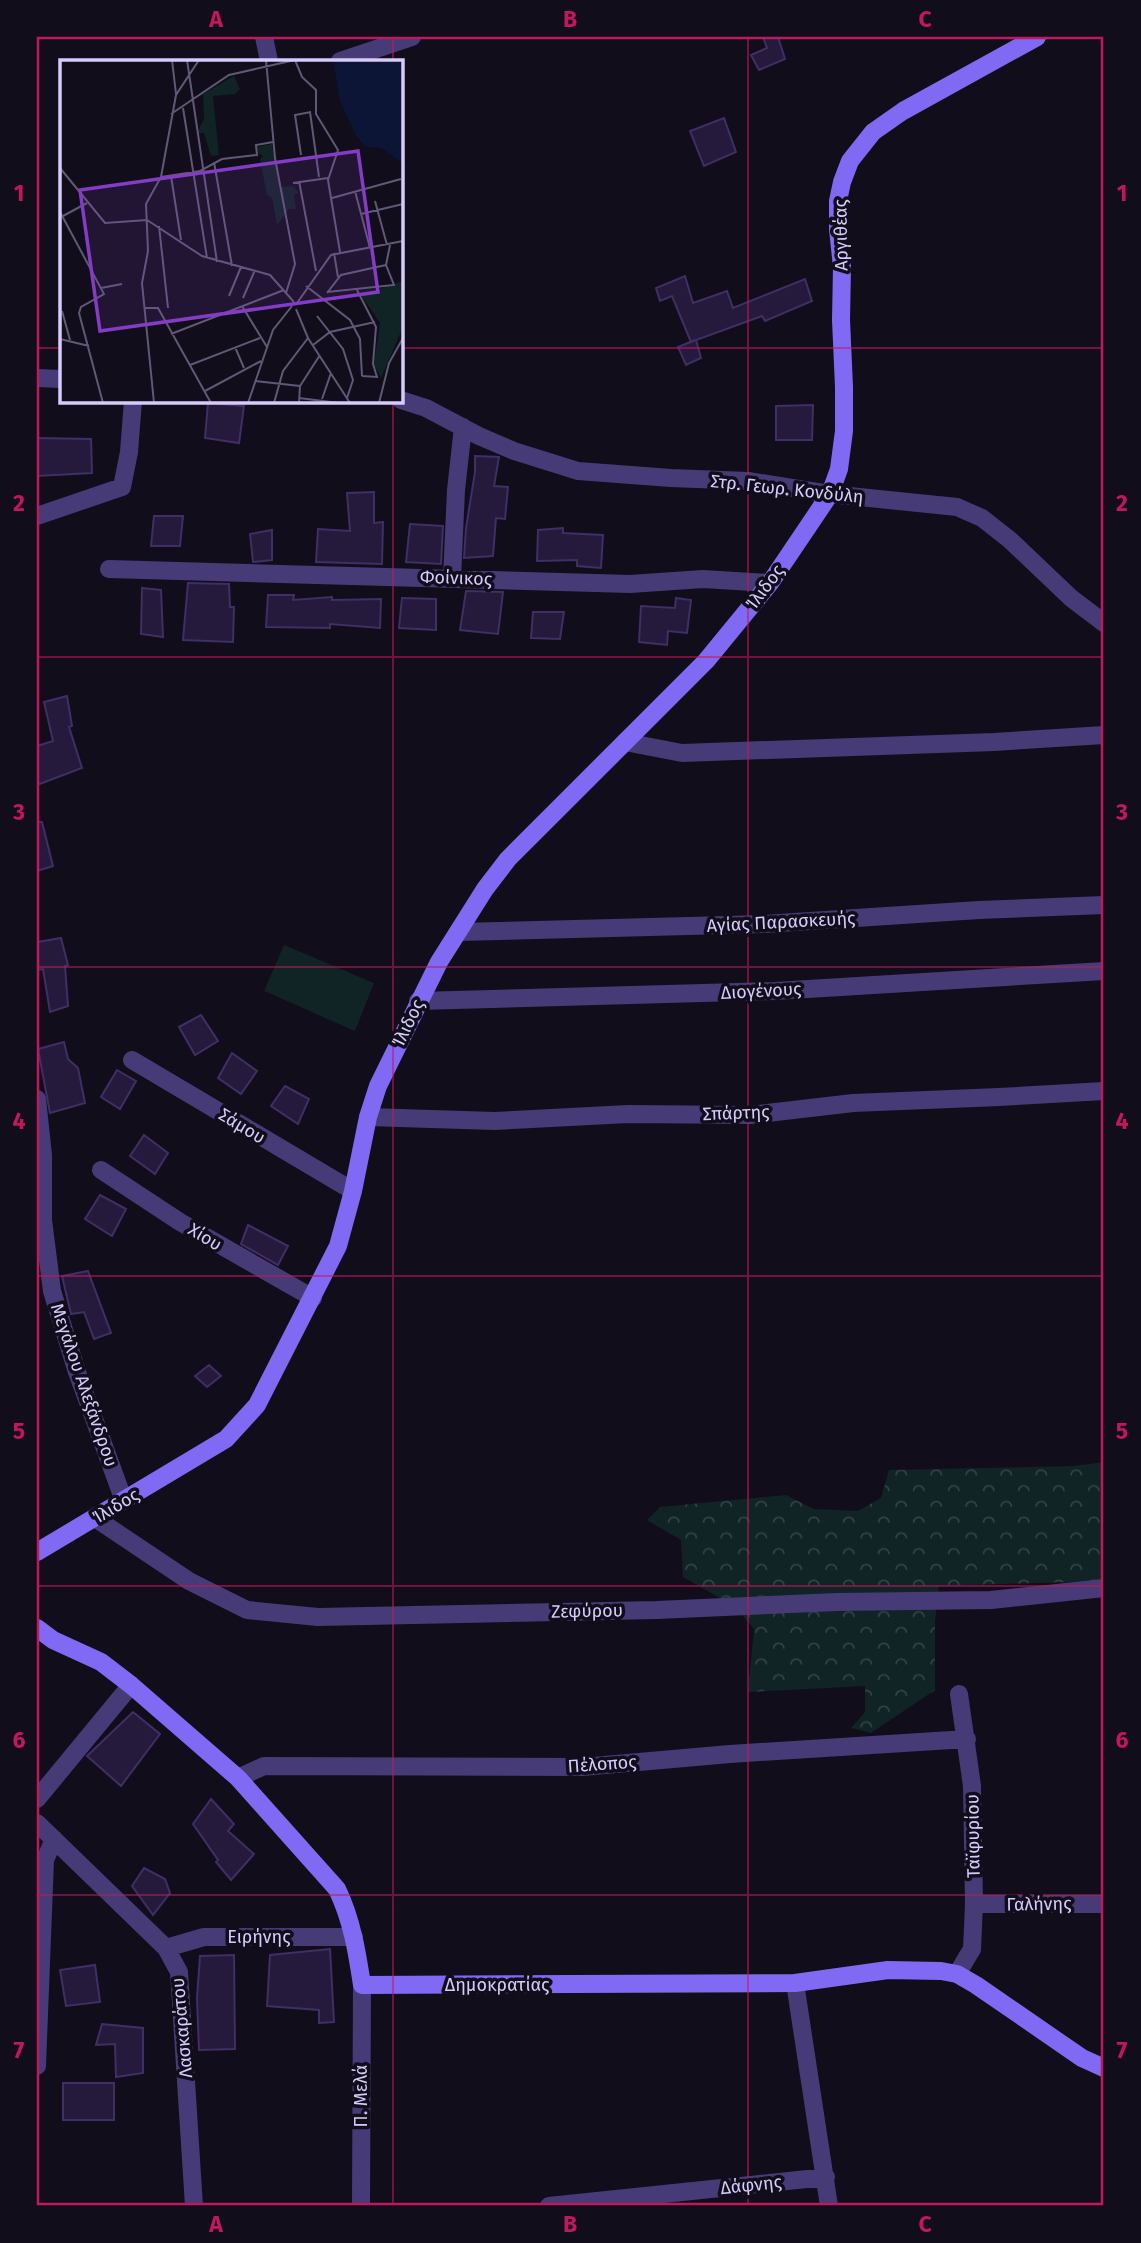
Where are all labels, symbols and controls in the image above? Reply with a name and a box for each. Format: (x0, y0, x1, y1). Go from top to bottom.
text: A (208, 5, 223, 33)
text: B (563, 5, 577, 33)
text: C (918, 5, 932, 33)
inset map (60, 60, 402, 402)
text: 1 (14, 179, 24, 207)
text: 1 (1117, 179, 1127, 207)
street label: Αργιθέας (829, 198, 853, 271)
street label: Στρ. Γεωρ. Κονδύλη (709, 470, 865, 508)
text: 2 (13, 489, 25, 517)
text: 2 (1116, 489, 1128, 517)
street label: Ίλιδος (741, 560, 789, 614)
street label: Φοίνικος (420, 566, 493, 590)
text: 3 (12, 798, 25, 826)
text: 3 (1115, 798, 1128, 826)
street label: Αγίας Παρασκευής (706, 907, 857, 937)
street label: Διογένους (720, 978, 802, 1004)
street label: Ίλιδος (387, 995, 429, 1050)
street label: Σπάρτης (702, 1101, 771, 1125)
street label: Σάμου (215, 1104, 269, 1148)
text: 4 (13, 1107, 26, 1135)
text: 4 (1116, 1107, 1129, 1135)
street label: Χίου (184, 1218, 226, 1256)
street label: Μεγάλου Αλεξάνδρου (46, 1300, 122, 1470)
text: 5 (13, 1417, 25, 1445)
text: 5 (1116, 1417, 1128, 1445)
street label: Ίλιδος (89, 1483, 144, 1528)
street label: Ζεφύρου (551, 1599, 623, 1623)
text: 6 (13, 1726, 26, 1754)
text: 6 (1116, 1726, 1129, 1754)
street label: Πέλοπος (567, 1751, 638, 1777)
street label: Ταϊφυρίου (961, 1794, 985, 1878)
street label: Γαλήνης (1006, 1892, 1072, 1916)
street label: Ειρήνης (227, 1926, 291, 1948)
street label: Δημοκρατίας (445, 1974, 550, 1996)
street label: Λασκαράτου (167, 1977, 197, 2079)
text: 7 (14, 2036, 25, 2064)
text: 7 (1117, 2036, 1128, 2064)
street label: Π. Μελά (350, 2065, 372, 2128)
street label: Δάφνης (719, 2171, 783, 2199)
text: A (208, 2210, 223, 2238)
text: B (563, 2210, 577, 2238)
text: C (918, 2210, 932, 2238)

